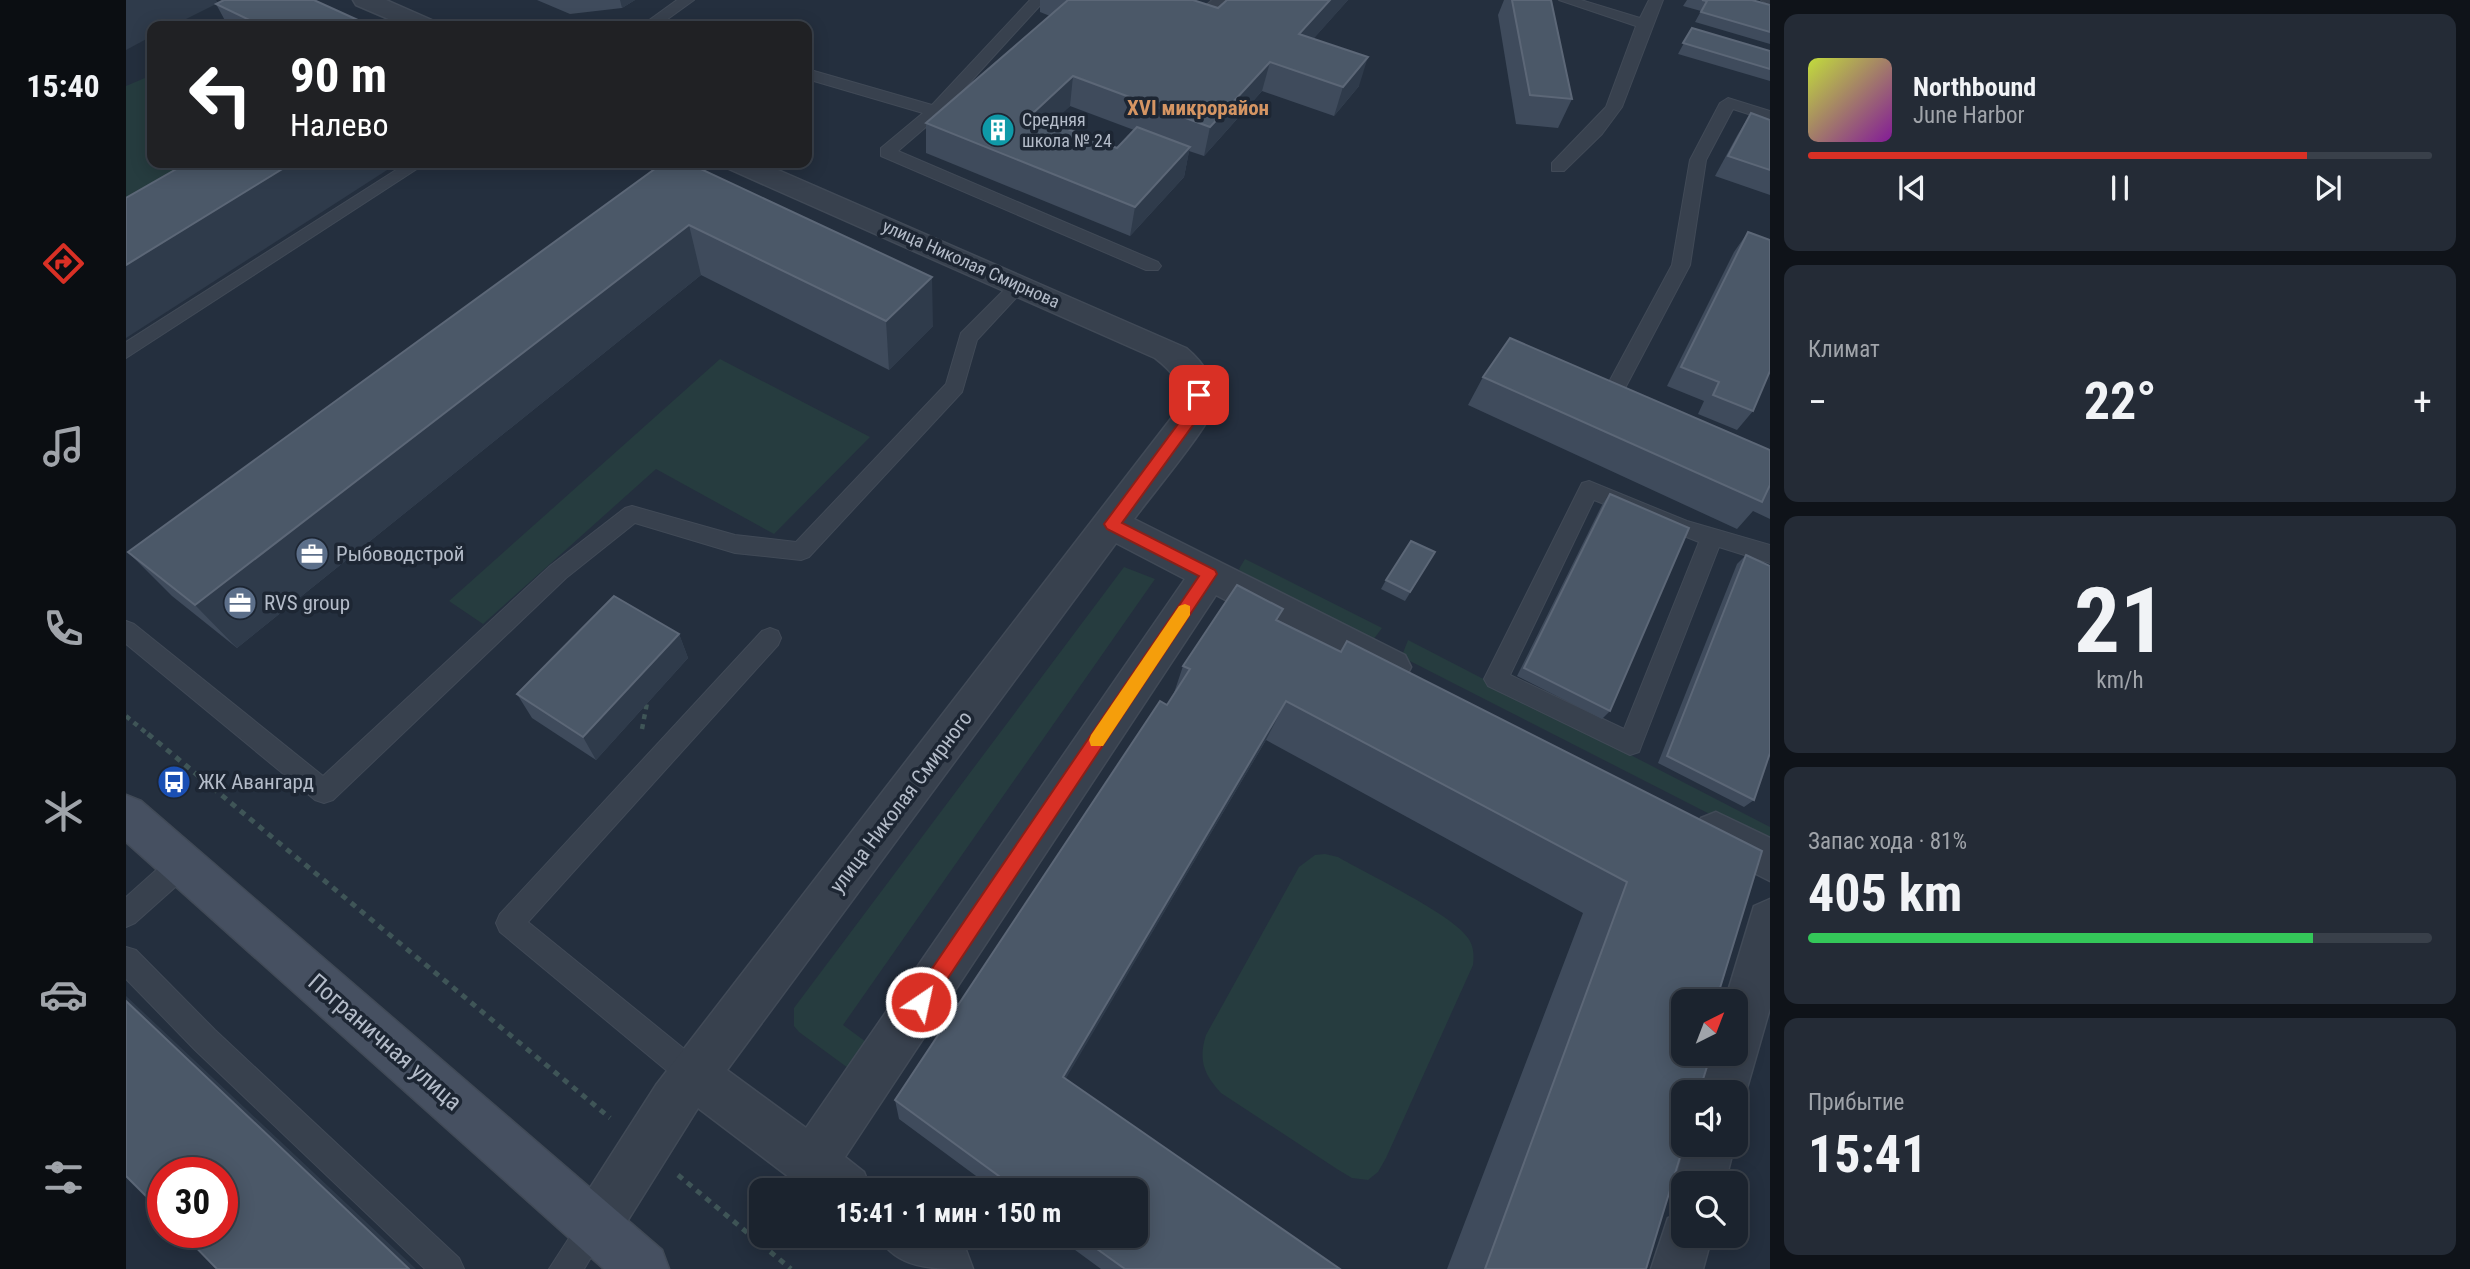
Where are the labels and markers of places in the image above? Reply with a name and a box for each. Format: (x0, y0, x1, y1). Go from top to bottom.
place label: Средняя школа № 24 (1022, 109, 1112, 151)
building icon: Средняя школа № 24 (979, 111, 1017, 149)
pin (1169, 365, 1229, 425)
office icon: Рыбоводстрой (293, 535, 331, 573)
place label: Рыбоводстрой (336, 542, 465, 566)
office icon: RVS group (221, 584, 259, 622)
place label: RVS group (264, 591, 350, 615)
bus stop icon: ЖК Авангард (155, 763, 193, 801)
place label: ЖК Авангард (198, 770, 314, 794)

